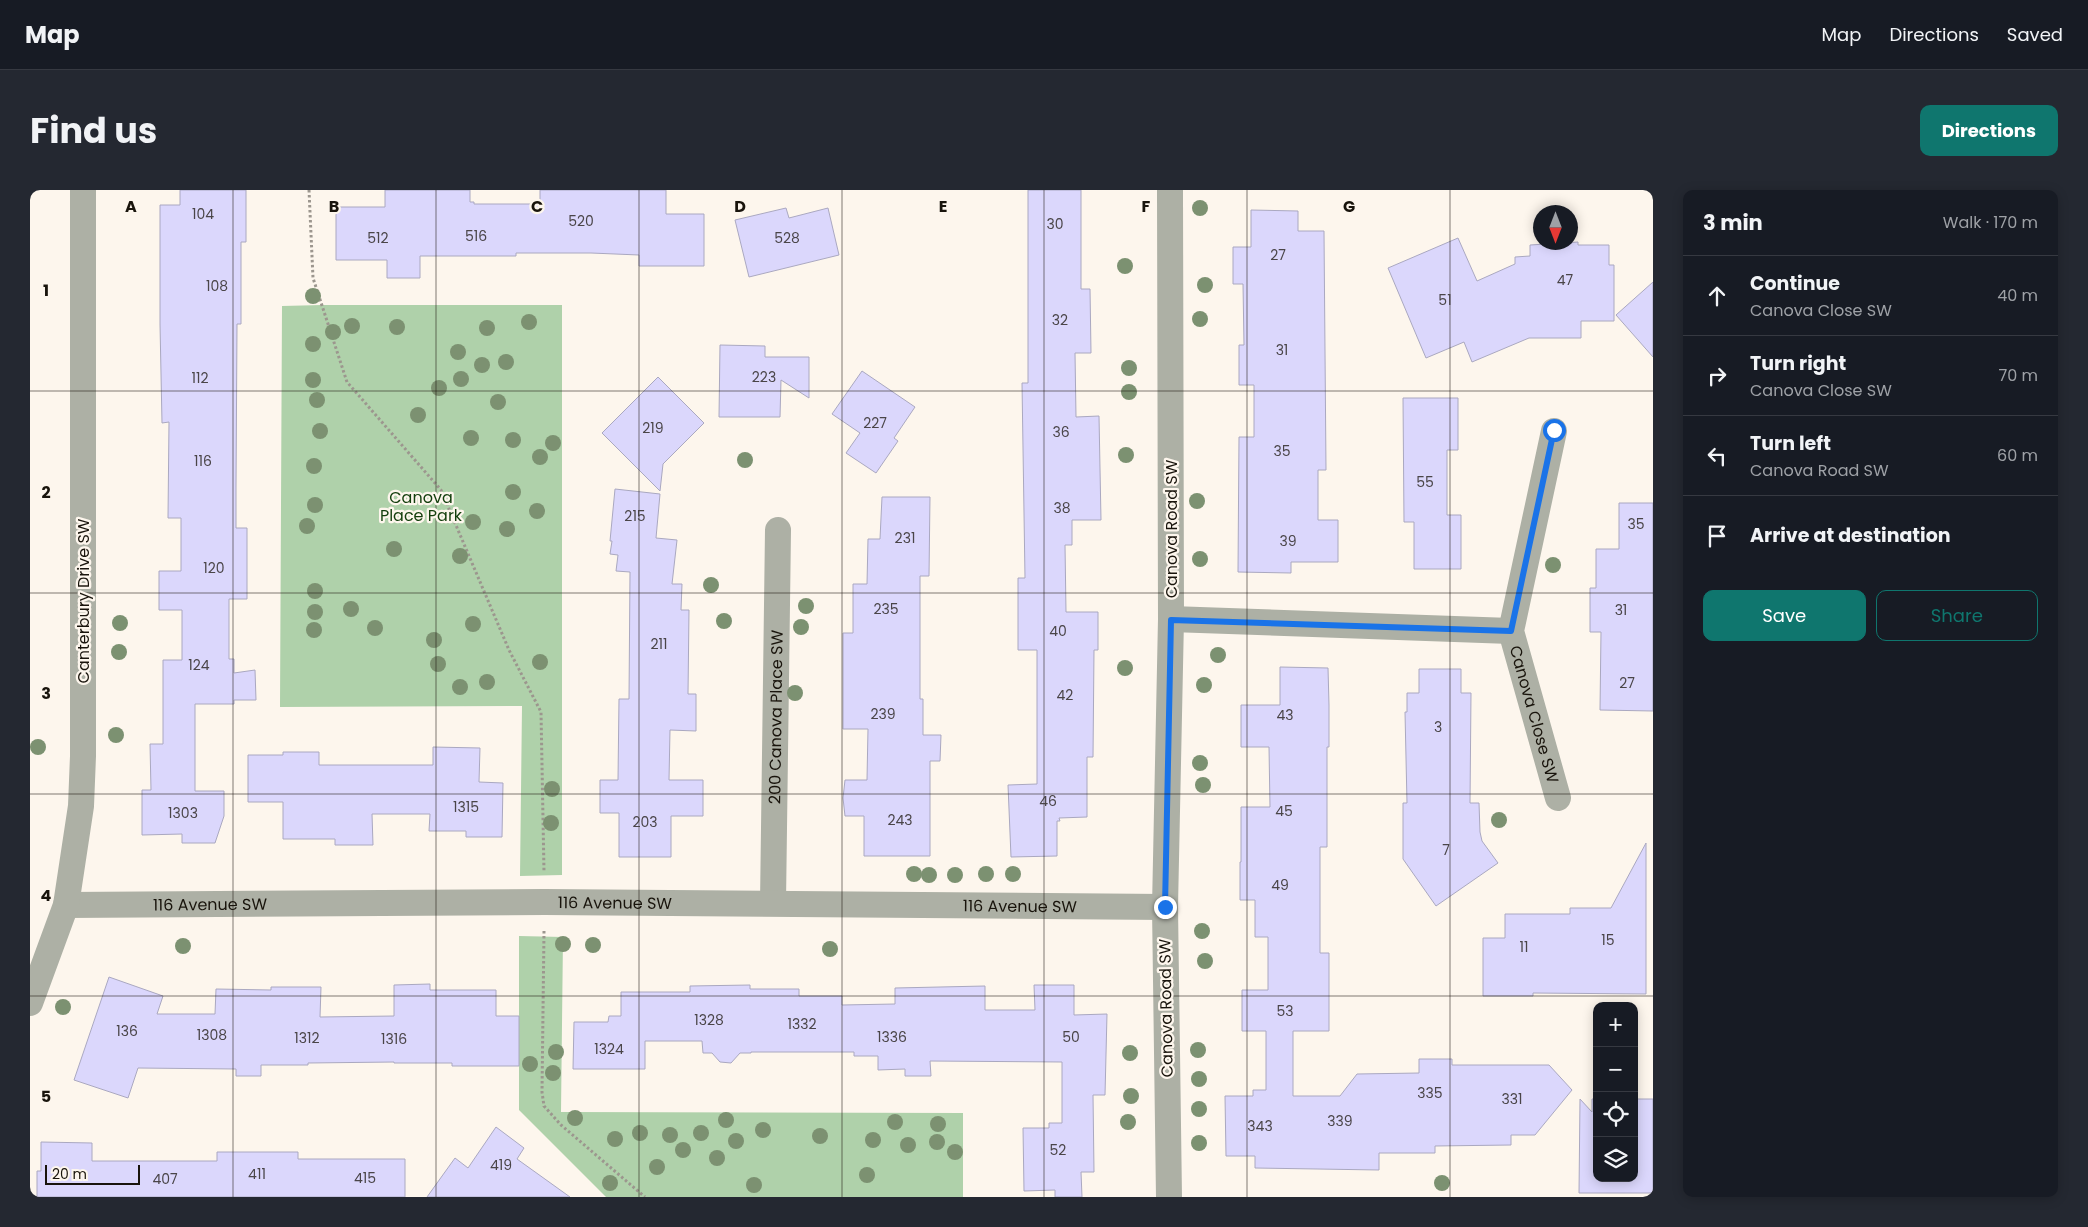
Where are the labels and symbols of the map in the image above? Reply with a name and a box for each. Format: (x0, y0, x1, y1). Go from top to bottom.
text: A (125, 195, 137, 218)
text: B (329, 195, 339, 218)
text: C (531, 195, 543, 218)
text: D (734, 195, 746, 218)
text: E (939, 195, 947, 218)
text: F (1142, 195, 1151, 218)
text: G (1343, 195, 1355, 218)
house number: 104 (192, 204, 214, 224)
north arrow (1533, 205, 1578, 250)
house number: 520 (568, 211, 594, 231)
house number: 30 (1046, 214, 1064, 234)
house number: 516 (465, 226, 487, 246)
house number: 512 (367, 228, 389, 248)
house number: 528 (774, 228, 800, 248)
house number: 27 (1270, 245, 1286, 265)
house number: 47 (1557, 270, 1574, 290)
house number: 108 (206, 276, 228, 296)
text: 1 (43, 279, 49, 302)
house number: 51 (1438, 290, 1452, 310)
house number: 32 (1052, 310, 1068, 330)
house number: 31 (1276, 340, 1288, 360)
house number: 223 (752, 367, 776, 387)
house number: 112 (191, 368, 209, 388)
house number: 227 (863, 413, 887, 433)
house number: 219 (642, 418, 664, 438)
route start (1543, 419, 1566, 442)
house number: 36 (1052, 422, 1070, 442)
house number: 35 (1273, 441, 1291, 461)
house number: 116 (194, 451, 212, 471)
street label: Canova Road SW (1160, 459, 1183, 598)
house number: 55 (1416, 472, 1434, 492)
text: 2 (41, 481, 51, 504)
park label: Canova Place Park (380, 486, 463, 527)
house number: 38 (1053, 498, 1071, 518)
house number: 215 (624, 506, 646, 526)
house number: 35 (1627, 514, 1645, 534)
street label: Canterbury Drive SW (72, 518, 95, 683)
house number: 231 (895, 528, 915, 548)
house number: 39 (1279, 531, 1297, 551)
house number: 120 (203, 558, 225, 578)
house number: 235 (873, 599, 899, 619)
house number: 31 (1615, 600, 1627, 620)
house number: 40 (1049, 621, 1067, 641)
street label: 200 Canova Place SW (763, 629, 788, 804)
house number: 211 (650, 634, 668, 654)
street label: Canova Close SW (1504, 643, 1565, 786)
house number: 124 (188, 655, 210, 675)
house number: 27 (1619, 673, 1635, 693)
text: 3 (41, 682, 51, 705)
house number: 42 (1057, 685, 1073, 705)
house number: 239 (870, 704, 896, 724)
house number: 43 (1276, 705, 1294, 725)
house number: 3 (1434, 717, 1442, 737)
house number: 46 (1039, 791, 1057, 811)
house number: 1315 (453, 797, 479, 817)
house number: 45 (1275, 801, 1293, 821)
house number: 1303 (168, 803, 198, 823)
house number: 243 (887, 810, 913, 830)
house number: 203 (632, 812, 658, 832)
house number: 7 (1442, 840, 1450, 860)
house number: 49 (1271, 875, 1289, 895)
text: 4 (41, 884, 52, 907)
street label: 116 Avenue SW (558, 891, 673, 915)
street label: 116 Avenue SW (153, 892, 268, 916)
street label: 116 Avenue SW (963, 894, 1078, 918)
route end (1154, 896, 1177, 919)
house number: 15 (1601, 930, 1615, 950)
house number: 11 (1520, 937, 1528, 957)
street label: Canova Road SW (1153, 938, 1179, 1077)
house number: 53 (1276, 1001, 1294, 1021)
house number: 1328 (694, 1010, 724, 1030)
house number: 1332 (787, 1014, 817, 1034)
house number: 136 (116, 1021, 138, 1041)
house number: 1308 (197, 1025, 227, 1045)
house number: 1336 (877, 1027, 907, 1047)
house number: 50 (1062, 1027, 1080, 1047)
house number: 1312 (294, 1028, 320, 1048)
house number: 1316 (381, 1029, 407, 1049)
house number: 1324 (594, 1039, 624, 1059)
house number: 335 (1417, 1083, 1443, 1103)
text: 5 (41, 1085, 51, 1108)
house number: 331 (1502, 1089, 1522, 1109)
house number: 339 (1327, 1111, 1353, 1131)
house number: 343 (1247, 1116, 1273, 1136)
house number: 52 (1050, 1140, 1066, 1160)
house number: 419 (490, 1155, 512, 1175)
scale bar (45, 1162, 140, 1185)
house number: 411 (248, 1164, 266, 1184)
house number: 415 (354, 1168, 376, 1188)
house number: 407 (152, 1169, 178, 1189)

